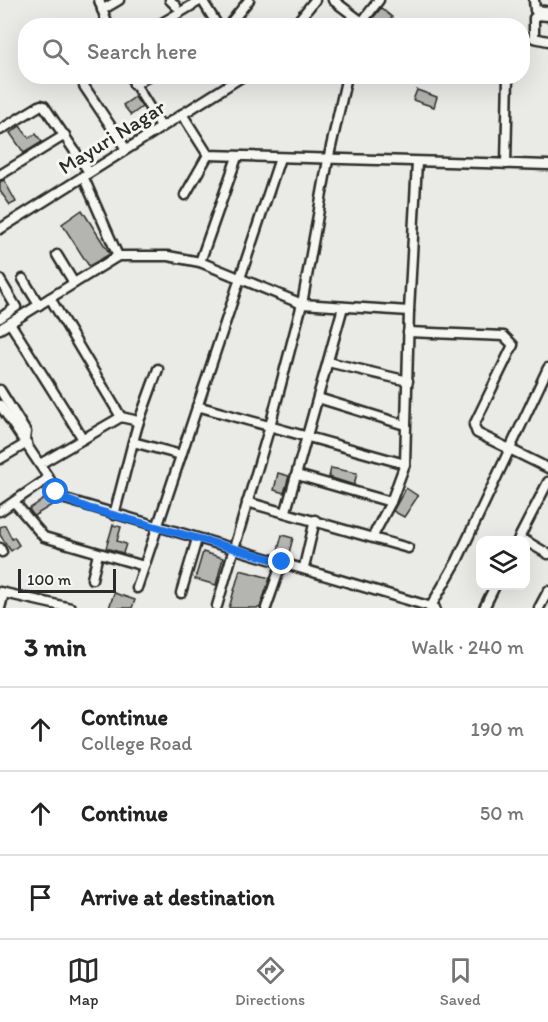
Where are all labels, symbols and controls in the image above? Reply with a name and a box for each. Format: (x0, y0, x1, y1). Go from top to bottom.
search box (18, 18, 530, 84)
icon: search (39, 35, 72, 68)
text: Search here (87, 38, 197, 65)
street label: Mayuri Nagar (54, 94, 170, 179)
route start (42, 478, 68, 504)
map controls (476, 536, 530, 590)
button: layers (476, 536, 530, 590)
route end (268, 548, 294, 574)
scale bar (18, 566, 116, 594)
text: 100 m (27, 570, 71, 589)
text: 3 min (24, 631, 86, 663)
text: Walk · 240 m (411, 635, 524, 659)
text: Continue (81, 704, 168, 731)
icon: ahead (24, 713, 57, 746)
text: 190 m (471, 717, 524, 741)
text: College Road (81, 731, 192, 755)
icon: ahead (24, 797, 57, 830)
text: Continue (81, 800, 168, 827)
text: 50 m (480, 801, 524, 825)
icon: arrive (24, 881, 57, 914)
text: Arrive at destination (81, 884, 275, 911)
tab: Map (67, 954, 100, 1009)
tab: Directions (235, 954, 305, 1009)
tab: Saved (440, 954, 481, 1009)

